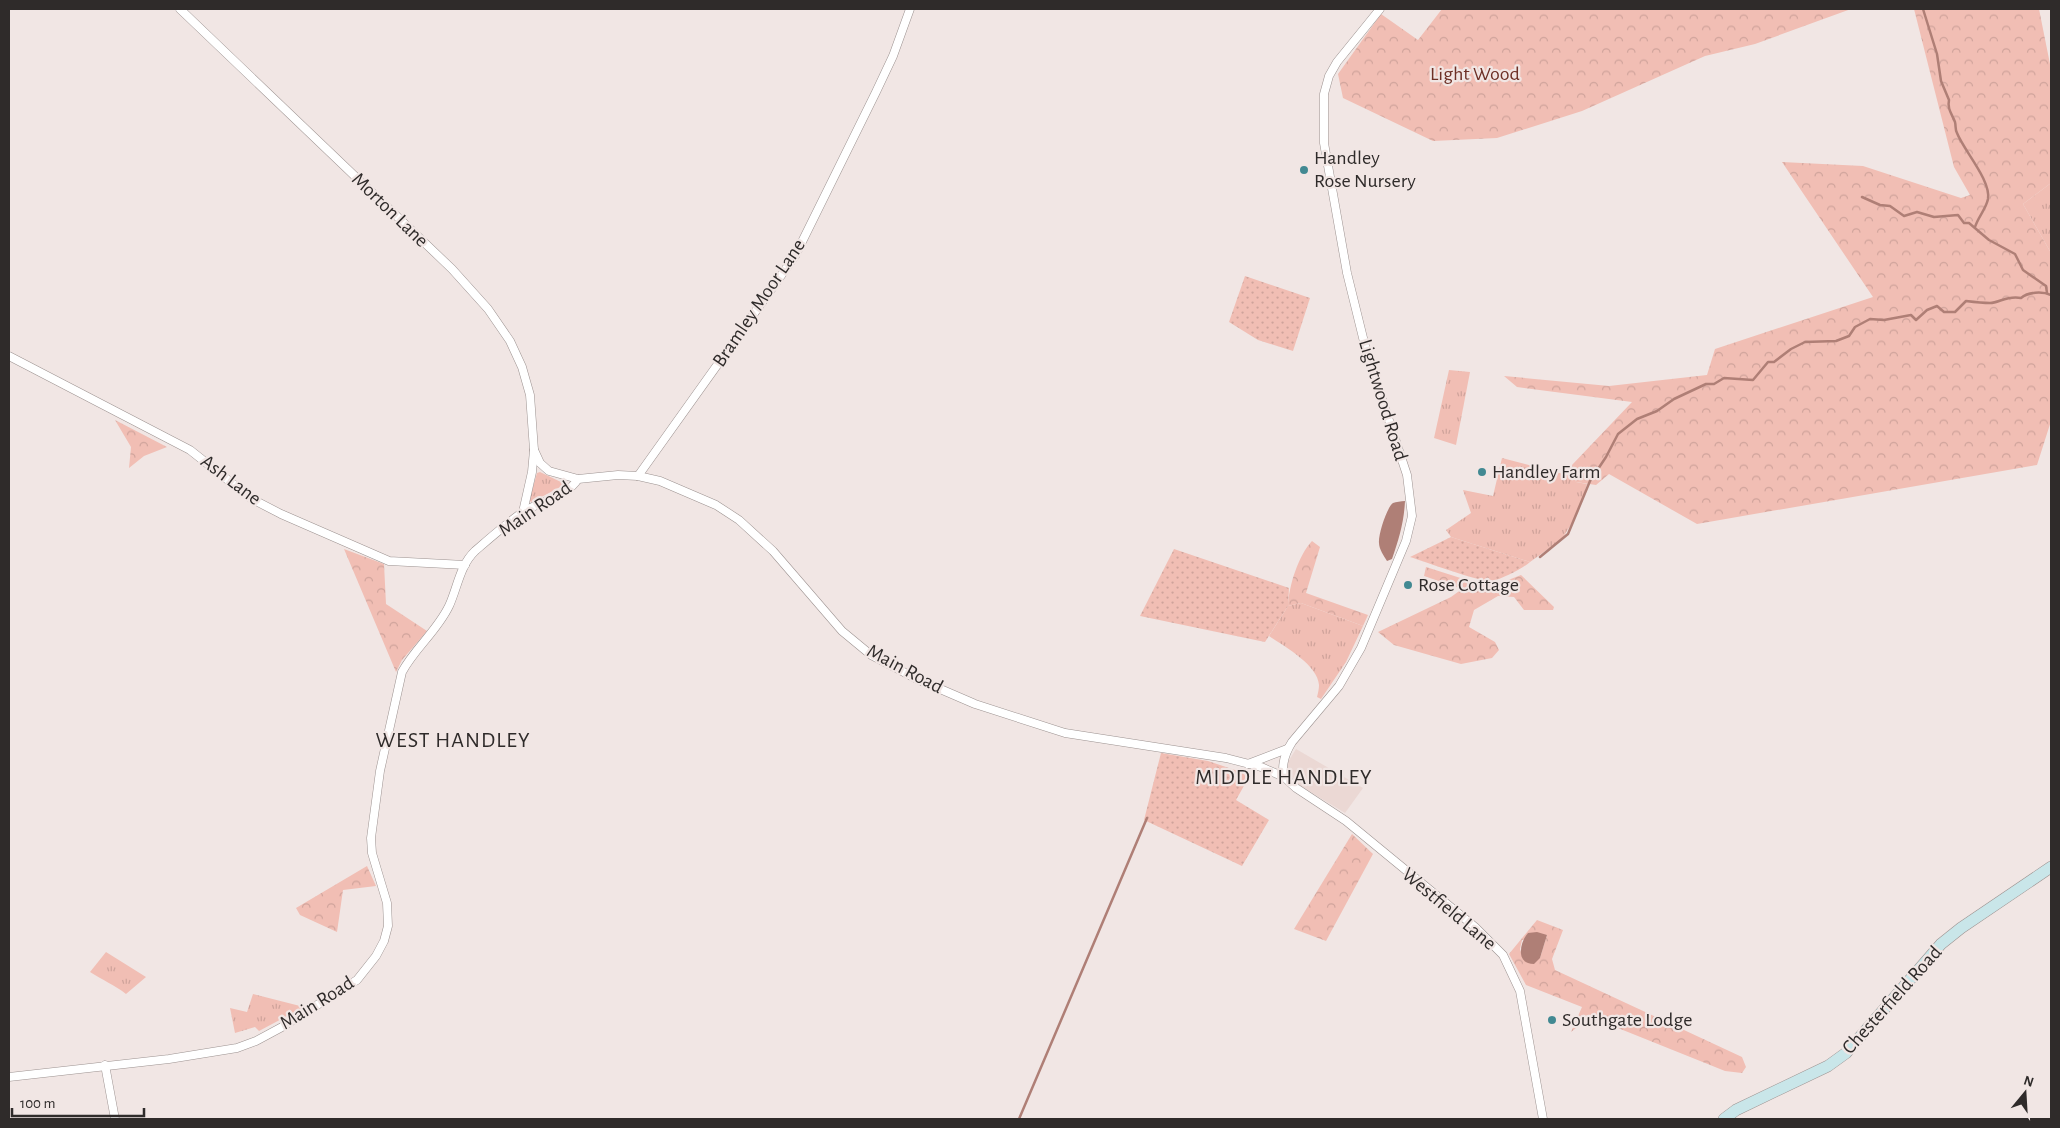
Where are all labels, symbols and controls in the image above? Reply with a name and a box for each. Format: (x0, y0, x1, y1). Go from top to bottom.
park label: Light Wood (1430, 64, 1520, 84)
place label: Handley Rose Nursery (1314, 148, 1416, 191)
marker: Handley Rose Nursery (1298, 164, 1310, 176)
street label: Morton Lane (348, 169, 432, 251)
street label: Bramley Moor Lane (709, 236, 809, 370)
street label: Lightwood Road (1355, 337, 1411, 463)
street label: Ash Lane (197, 451, 265, 509)
place label: Handley Farm (1492, 462, 1601, 482)
marker: Handley Farm (1476, 466, 1488, 478)
street label: Main Road (495, 477, 575, 541)
place label: Rose Cottage (1418, 575, 1519, 595)
marker: Rose Cottage (1402, 579, 1414, 591)
street label: Main Road (864, 641, 946, 697)
district label: WEST HANDLEY (375, 729, 531, 751)
district label: MIDDLE HANDLEY (1195, 766, 1373, 788)
street label: Westfield Lane (1398, 864, 1500, 954)
street label: Chesterfield Road (1838, 942, 1946, 1058)
street label: Main Road (276, 973, 358, 1033)
place label: Southgate Lodge (1562, 1010, 1692, 1030)
marker: Southgate Lodge (1546, 1014, 1558, 1026)
north arrow (2000, 1068, 2050, 1118)
text: N (2022, 1073, 2036, 1090)
scale bar (12, 1086, 145, 1118)
text: 100 m (20, 1096, 55, 1111)

